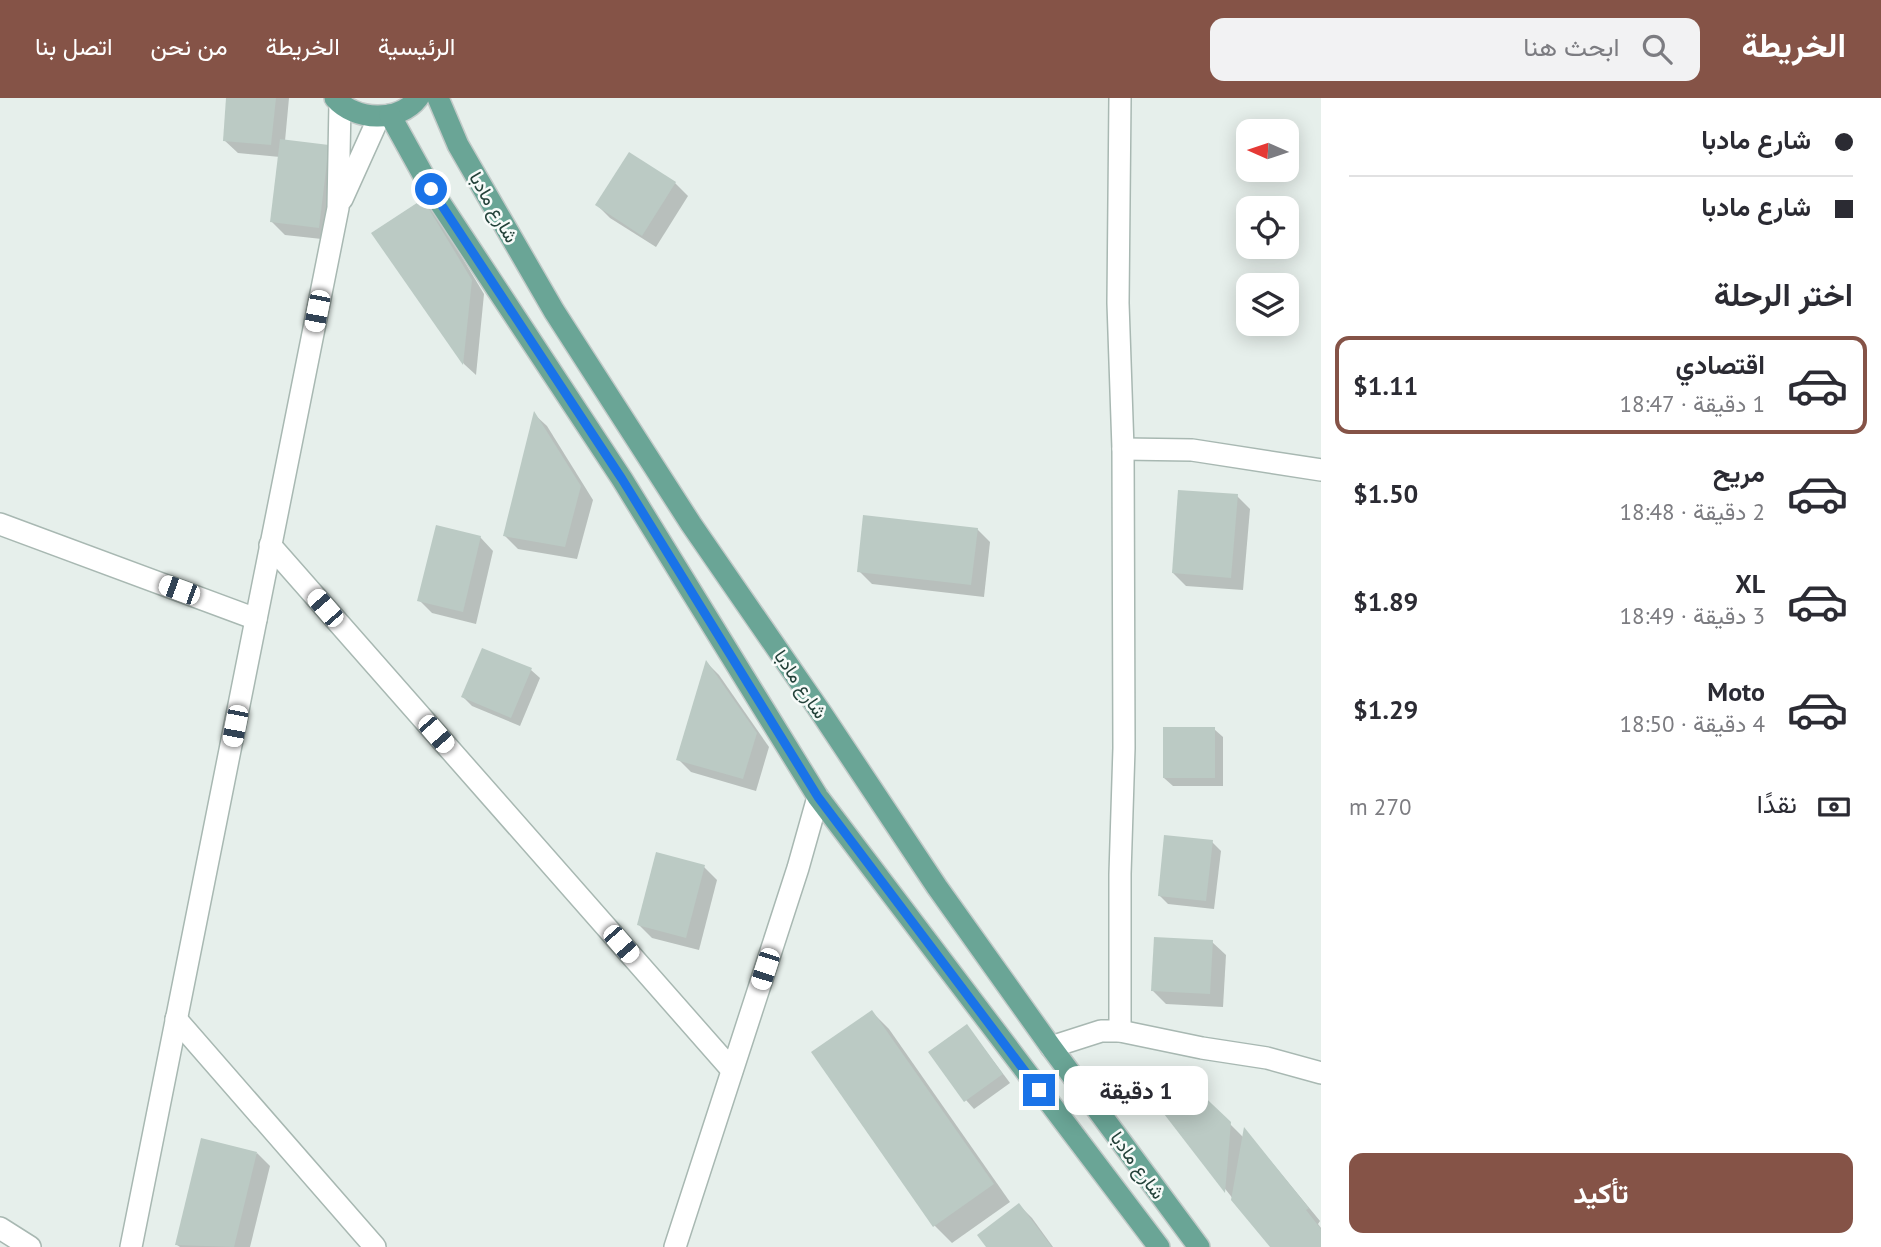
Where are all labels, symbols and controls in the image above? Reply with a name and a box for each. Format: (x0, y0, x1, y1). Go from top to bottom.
search box (1210, 18, 1700, 81)
text: الخريطة (1742, 23, 1846, 66)
text: ابحث هنا (1523, 30, 1620, 63)
icon: search (1638, 30, 1676, 68)
text: اتصل بنا (35, 31, 113, 62)
text: من نحن (151, 31, 228, 62)
text: الخريطة (266, 31, 340, 62)
text: الرئيسية (378, 31, 455, 62)
north arrow (1236, 119, 1298, 182)
map controls (1236, 119, 1299, 336)
text: شارع مادبا (1701, 123, 1811, 156)
street label: شارع مادبا (463, 167, 524, 247)
route start (415, 173, 447, 205)
text: شارع مادبا (1701, 190, 1811, 223)
button: locate (1236, 196, 1299, 259)
button: layers (1236, 273, 1299, 336)
text: اختر الرحلة (1714, 273, 1853, 315)
car (303, 288, 332, 334)
text: اقتصادي (1676, 348, 1765, 381)
icon: car (1786, 354, 1849, 417)
text: $1.11 (1353, 369, 1418, 402)
text: 1 دقيقة · 18:47 (1619, 389, 1765, 418)
text: مريح (1713, 456, 1765, 489)
icon: car (1786, 462, 1849, 525)
text: $1.50 (1353, 477, 1418, 510)
text: 2 دقيقة · 18:48 (1619, 497, 1765, 526)
text: XL (1735, 567, 1765, 600)
icon: car (1786, 570, 1849, 633)
car (156, 573, 203, 607)
car (304, 585, 347, 631)
text: $1.89 (1353, 585, 1418, 618)
text: 3 دقيقة · 18:49 (1619, 601, 1765, 630)
street label: شارع مادبا (768, 645, 833, 724)
text: Moto (1707, 675, 1765, 708)
icon: car (1786, 678, 1849, 741)
text: $1.29 (1353, 693, 1418, 726)
car (221, 703, 250, 749)
text: 4 دقيقة · 18:50 (1619, 709, 1765, 738)
car (415, 711, 458, 757)
text: نقدًا (1757, 787, 1797, 820)
icon: cash (1815, 788, 1853, 826)
text: 270 m (1349, 792, 1411, 821)
car (600, 921, 643, 967)
car (749, 946, 782, 992)
callout: 1 دقيقة (1064, 1066, 1207, 1114)
route end (1023, 1074, 1055, 1106)
text: 1 دقيقة (1099, 1076, 1173, 1105)
street label: شارع مادبا (1105, 1126, 1171, 1204)
button: تأكيد (1349, 1153, 1853, 1233)

